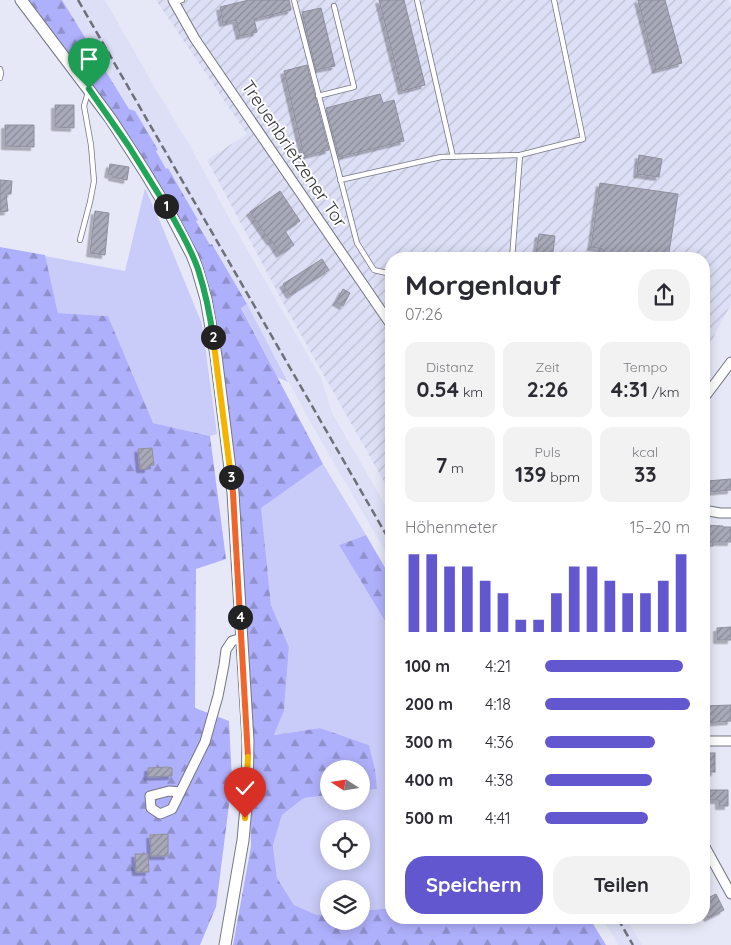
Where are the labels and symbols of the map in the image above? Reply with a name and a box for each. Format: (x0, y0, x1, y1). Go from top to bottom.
pin (68, 38, 110, 89)
street label: Treuenbrietzener Tor (237, 76, 352, 232)
pin: 1 (154, 194, 178, 218)
pin: 2 (200, 324, 226, 350)
pin: 3 (218, 464, 244, 490)
pin: 4 (228, 604, 252, 630)
north arrow (320, 760, 370, 810)
pin (224, 767, 266, 818)

